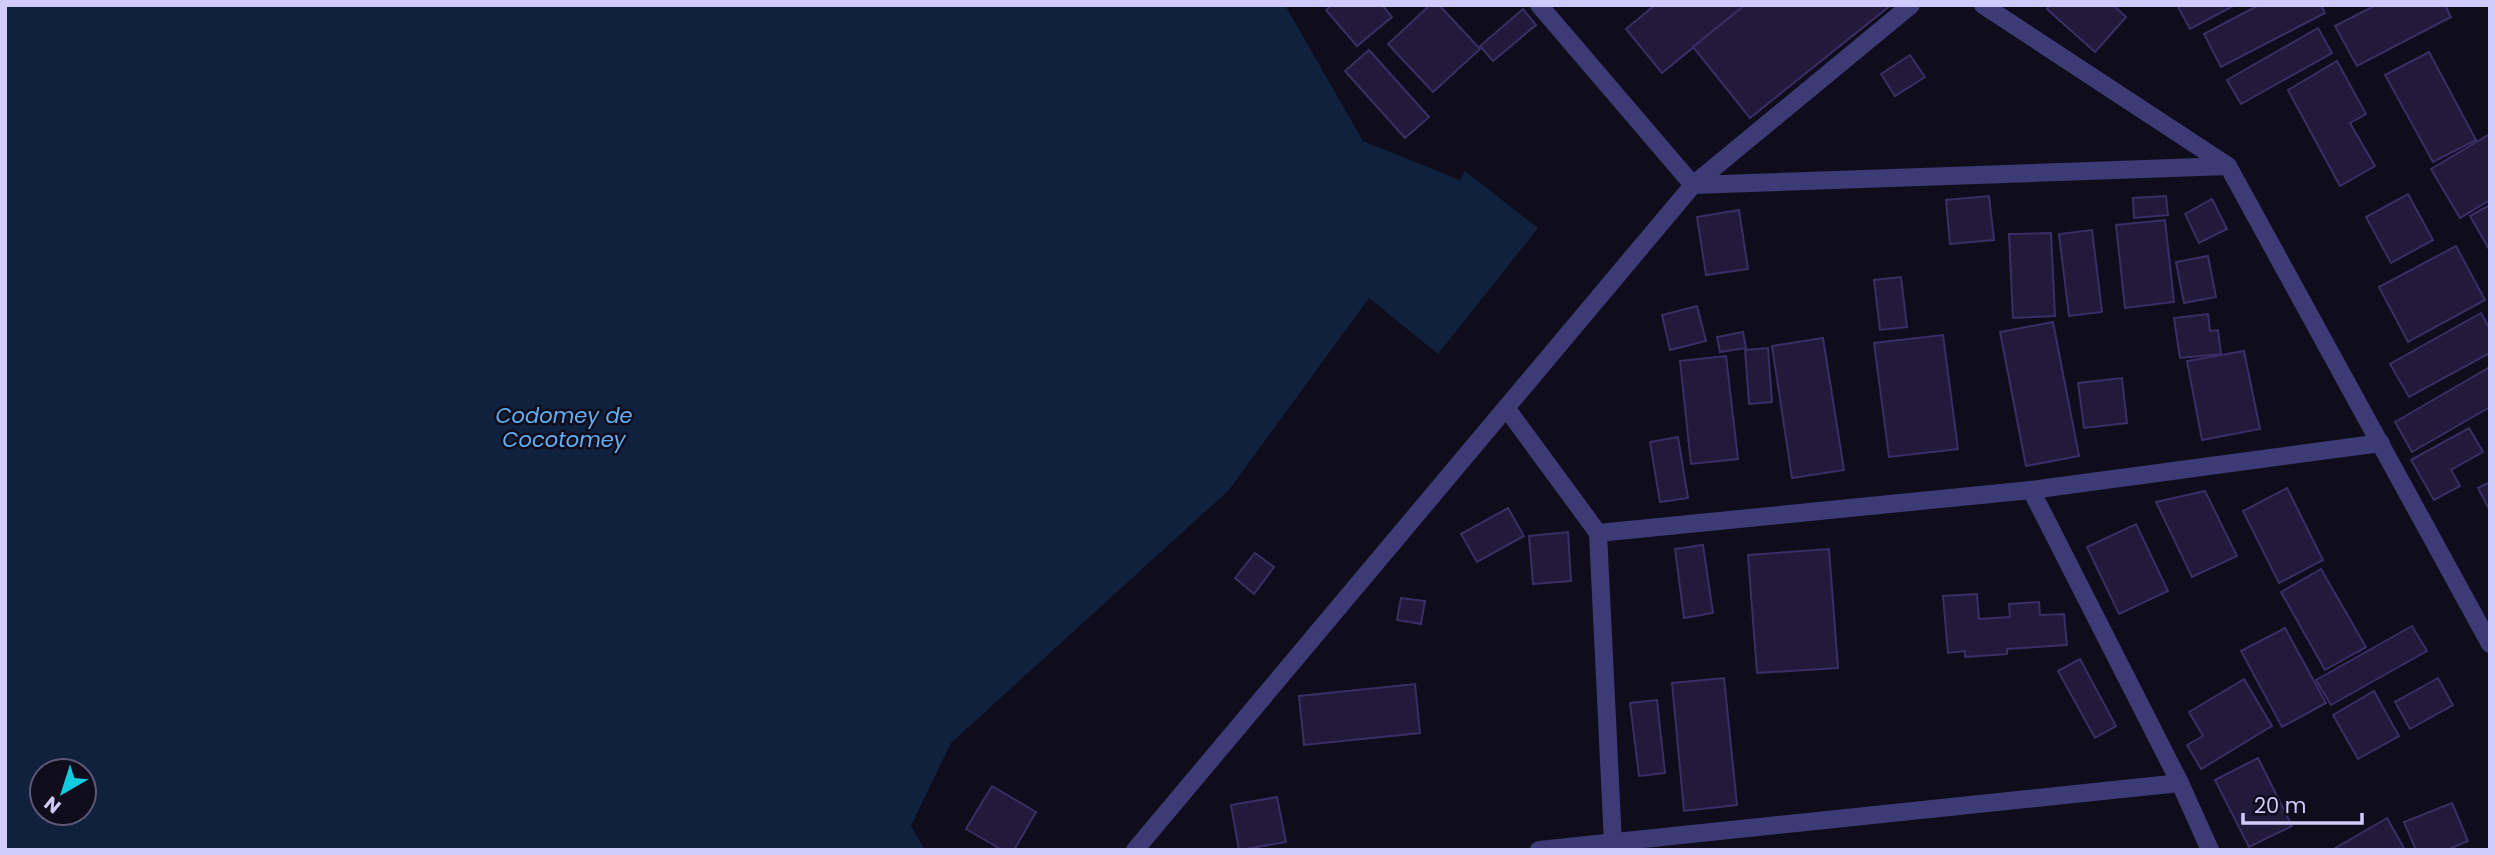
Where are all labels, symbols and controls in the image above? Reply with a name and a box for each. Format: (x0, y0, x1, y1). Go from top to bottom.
water label: Codomey de Cocotomey (495, 401, 633, 454)
north arrow (28, 757, 98, 827)
scale bar (2243, 782, 2362, 826)
text: N (39, 790, 67, 820)
text: 20 m (2254, 791, 2307, 820)

